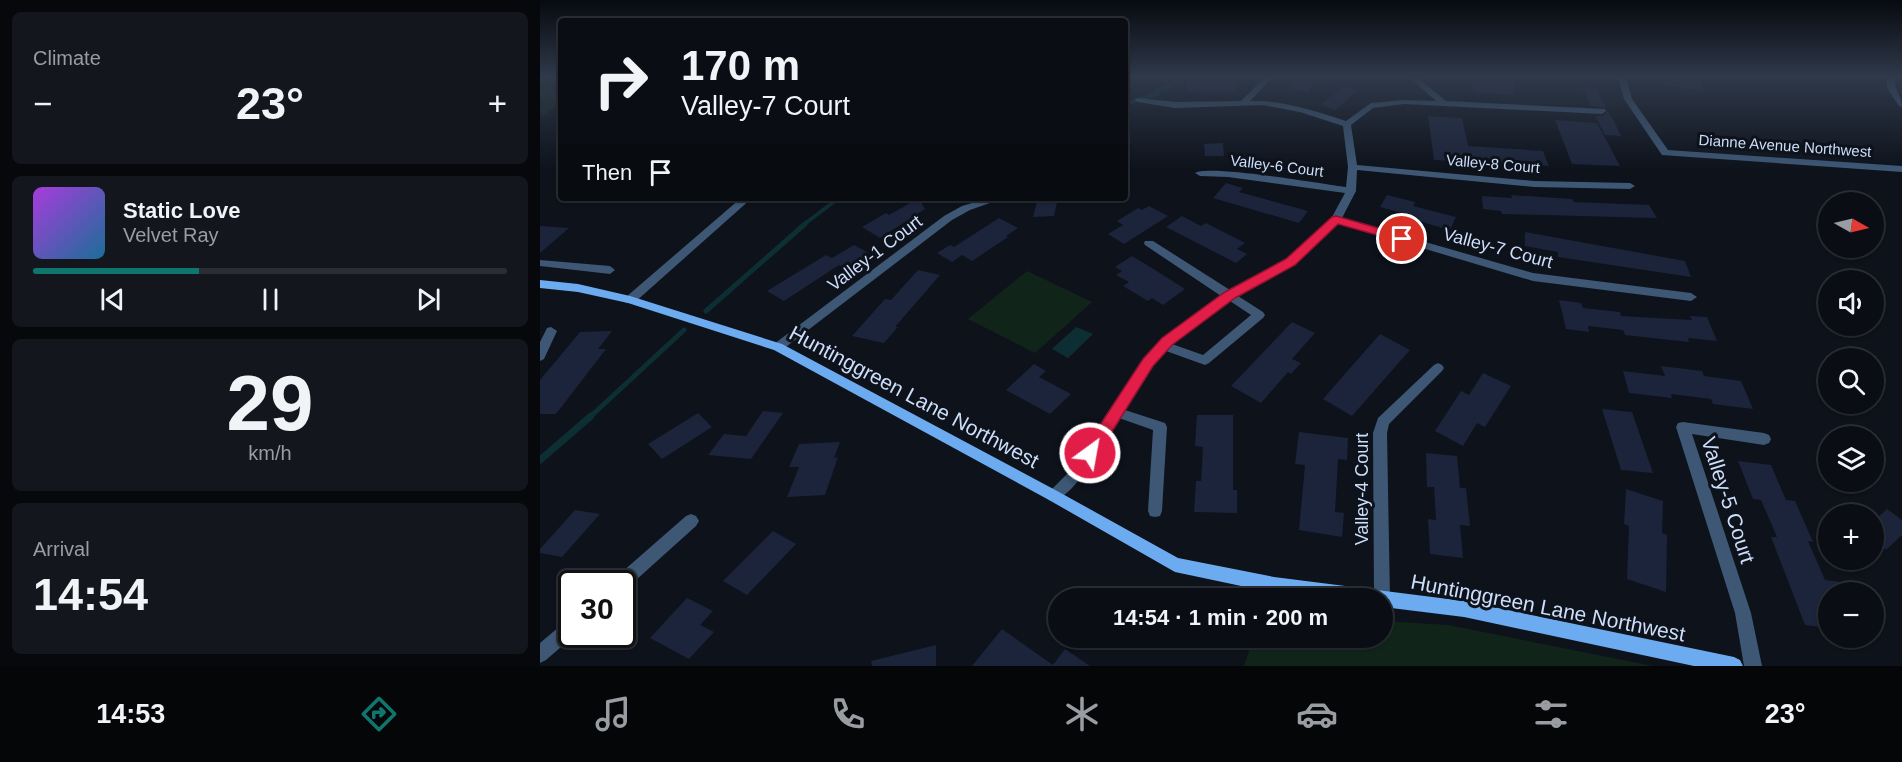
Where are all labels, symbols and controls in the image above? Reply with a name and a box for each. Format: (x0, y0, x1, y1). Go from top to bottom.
icon: right (582, 42, 660, 120)
text: 170 m (681, 42, 800, 89)
text: Climate (33, 47, 101, 69)
text: 23° (236, 78, 304, 129)
text: − (33, 85, 52, 122)
text: + (488, 85, 507, 122)
text: Valley-7 Court (681, 91, 850, 121)
street label: Dianne Avenue Northwest (1698, 131, 1873, 160)
street label: Valley-6 Court (1229, 151, 1326, 180)
street label: Valley-8 Court (1446, 151, 1541, 176)
icon: arrive (644, 156, 677, 189)
text: Then (582, 160, 632, 185)
north arrow (1818, 192, 1884, 258)
map controls (1818, 192, 1884, 648)
text: Static Love (123, 198, 240, 223)
street label: Valley-1 Court (824, 211, 926, 295)
pin (1376, 213, 1427, 264)
icon: arrive (1385, 222, 1418, 255)
text: Velvet Ray (123, 224, 219, 246)
street label: Valley-7 Court (1441, 224, 1555, 272)
button: sound (1818, 270, 1884, 336)
icon: previous (96, 283, 129, 316)
icon: pause (254, 283, 287, 316)
icon: next (412, 283, 445, 316)
street label: Huntinggreen Lane Northwest (786, 321, 1043, 472)
button: search (1818, 348, 1884, 414)
text: 29 (227, 359, 313, 447)
position arrow (1058, 421, 1122, 485)
button: layers (1818, 426, 1884, 492)
street label: Valley-4 Court (1352, 433, 1372, 545)
street label: Valley-5 Court (1697, 434, 1760, 566)
text: km/h (248, 442, 292, 464)
button: + (1818, 504, 1884, 570)
text: Arrival (33, 538, 90, 560)
text: 14:54 (33, 569, 148, 620)
speed limit sign: 30 (558, 570, 636, 648)
street label: Huntinggreen Lane Northwest (1409, 570, 1687, 645)
button: − (1818, 582, 1884, 648)
text: 14:54 · 1 min · 200 m (1113, 605, 1328, 630)
icon: directions (358, 693, 400, 735)
icon: music (592, 693, 634, 735)
icon: phone (827, 693, 869, 735)
icon: climate (1061, 693, 1103, 735)
icon: car (1296, 693, 1338, 735)
icon: filters (1530, 693, 1572, 735)
text: 14:53 (96, 699, 165, 729)
text: 23° (1765, 699, 1806, 729)

